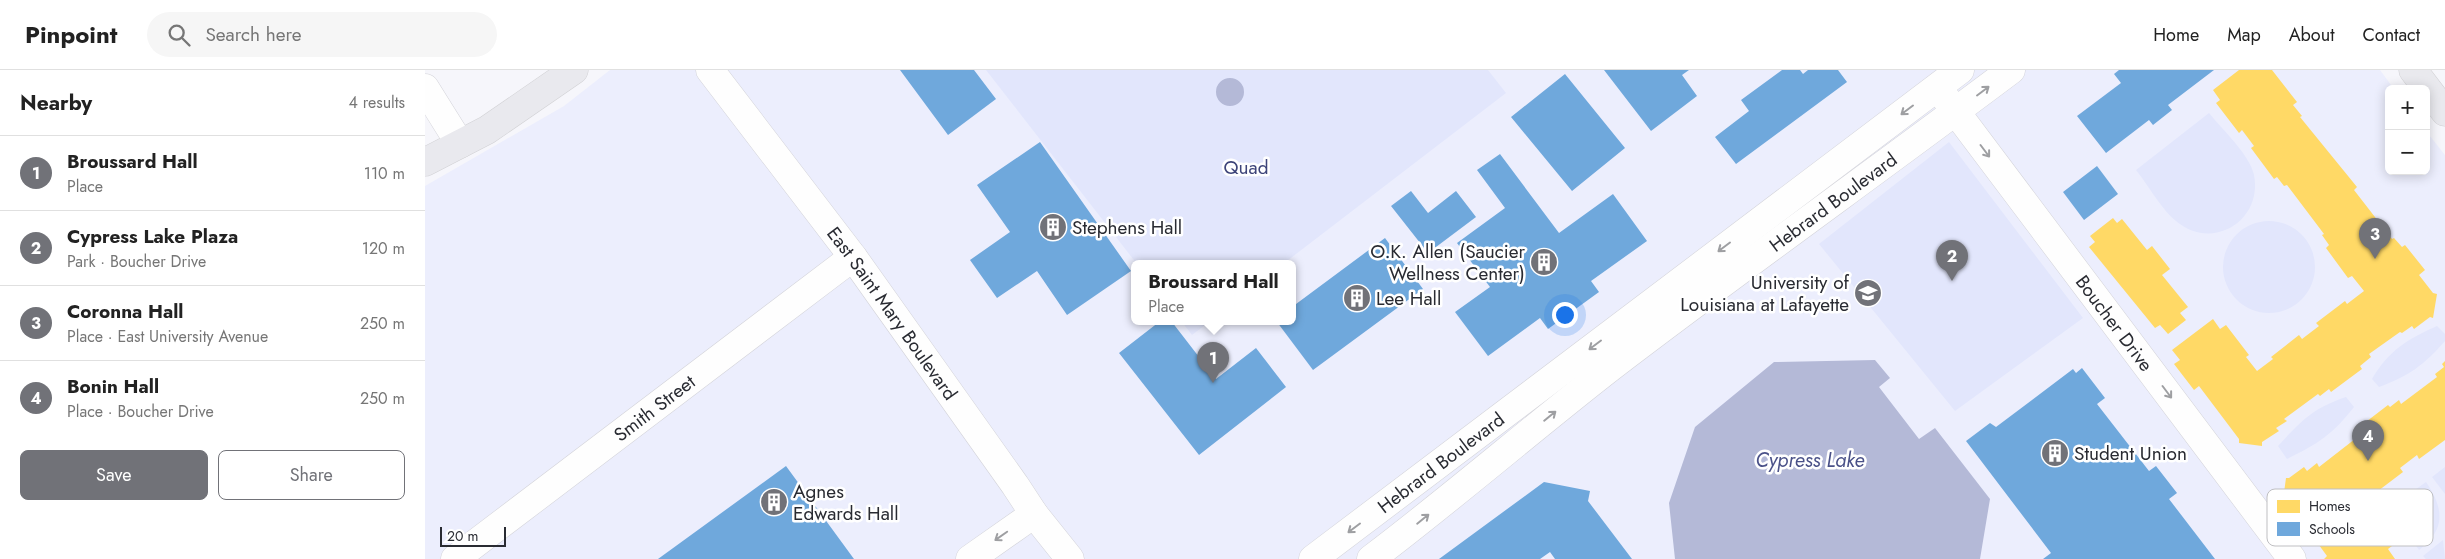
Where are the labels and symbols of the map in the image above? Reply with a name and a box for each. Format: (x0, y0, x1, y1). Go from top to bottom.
one-way arrow (1976, 86, 1990, 96)
one-way arrow (1900, 105, 1914, 115)
one-way arrow (1979, 144, 1990, 157)
street label: Hebrard Boulevard (1763, 146, 1902, 258)
park label: Quad (1224, 154, 1268, 181)
building icon: Stephens Hall (1038, 212, 1068, 242)
place label: Stephens Hall (1072, 214, 1182, 241)
pin: 3 (2359, 218, 2391, 259)
street label: East Saint Mary Boulevard (821, 221, 964, 405)
place label: O.K. Allen (Saucier Wellness Center) (1370, 238, 1525, 287)
pin: 2 (1936, 240, 1968, 281)
one-way arrow (1718, 242, 1731, 253)
building icon: O.K. Allen (Saucier Wellness Center) (1529, 247, 1559, 277)
place label: University of Louisiana at Lafayette (1680, 269, 1850, 318)
street label: Boucher Drive (2069, 269, 2160, 377)
school or university icon: University of Louisiana at Lafayette (1853, 278, 1883, 308)
building icon: Lee Hall (1342, 283, 1372, 313)
place label: Lee Hall (1376, 285, 1441, 312)
your location (1552, 302, 1578, 328)
one-way arrow (1589, 340, 1602, 351)
pin: 1 (1197, 342, 1229, 383)
street label: Smith Street (608, 368, 701, 448)
one-way arrow (2162, 385, 2172, 399)
street label: Hebrard Boulevard (1372, 406, 1510, 519)
one-way arrow (1543, 411, 1556, 422)
pin: 4 (2352, 420, 2384, 461)
building icon: Student Union (2040, 438, 2070, 468)
place label: Student Union (2074, 440, 2187, 467)
water label: Cypress Lake (1756, 446, 1864, 475)
place label: Agnes Edwards Hall (793, 478, 899, 527)
building icon: Agnes Edwards Hall (759, 487, 789, 517)
legend (2267, 489, 2433, 546)
text: Homes (2309, 496, 2351, 516)
one-way arrow (1417, 513, 1430, 524)
text: Schools (2309, 519, 2355, 539)
one-way arrow (1348, 523, 1361, 534)
scale bar (440, 524, 506, 547)
one-way arrow (994, 531, 1008, 541)

